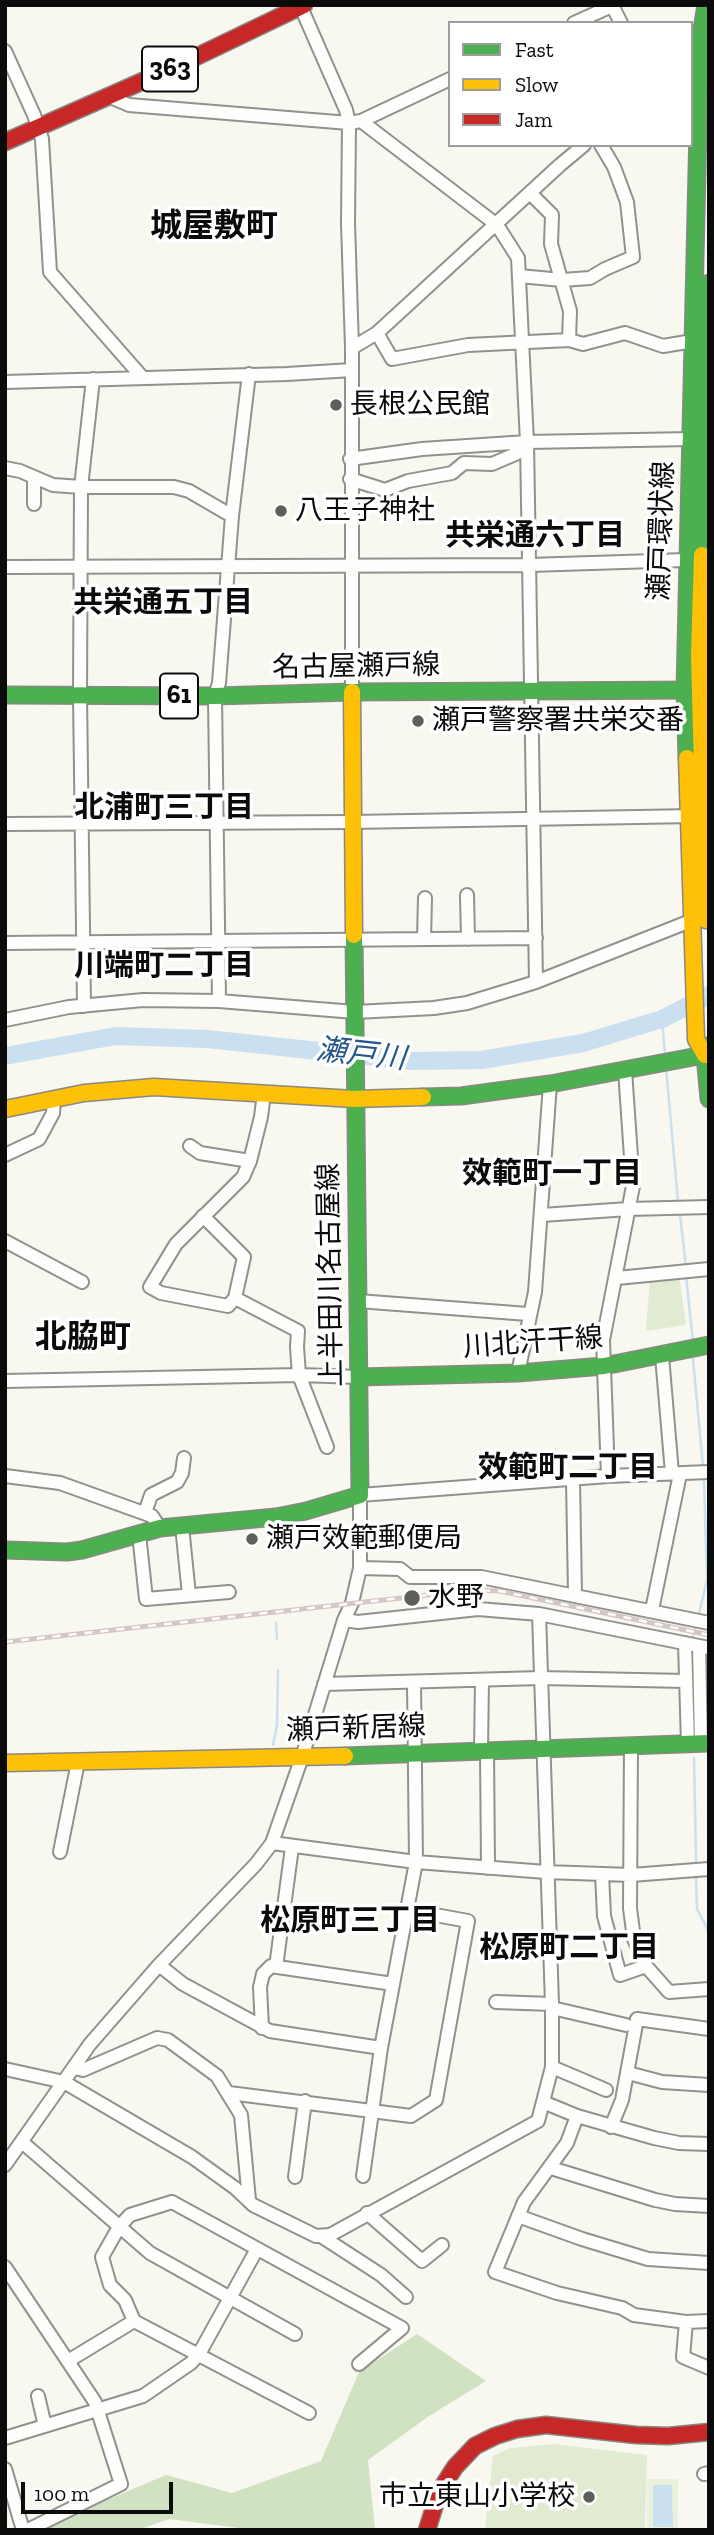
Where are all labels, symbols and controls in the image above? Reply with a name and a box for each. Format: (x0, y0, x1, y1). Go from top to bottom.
legend (448, 21, 693, 147)
text: Fast (515, 37, 554, 62)
road number: 363 (142, 46, 198, 92)
text: Slow (515, 72, 558, 97)
text: Jam (515, 107, 552, 132)
district label: 城屋敷町 (150, 208, 278, 246)
place label: 長根公民館 (350, 388, 490, 422)
marker: 長根公民館 (328, 397, 344, 413)
street label: 瀬戸環状線 (643, 460, 681, 602)
place label: 八王子神社 (295, 494, 435, 528)
marker: 八王子神社 (273, 503, 289, 519)
district label: 共栄通六丁目 (445, 518, 625, 554)
district label: 共栄通五丁目 (73, 585, 253, 621)
street label: 名古屋瀬戸線 (272, 649, 440, 685)
road number: 61 (160, 674, 198, 718)
place label: 瀬戸警察署共栄交番 (432, 704, 684, 738)
marker: 瀬戸警察署共栄交番 (410, 713, 426, 729)
district label: 北浦町三丁目 (74, 790, 254, 826)
district label: 川端町二丁目 (74, 948, 254, 984)
water label: 瀬戸川 (314, 1032, 408, 1078)
district label: 效範町一丁目 (462, 1156, 642, 1192)
street label: 上半田川名古屋線 (312, 1163, 350, 1387)
district label: 北脇町 (35, 1319, 131, 1357)
street label: 川北汗干線 (462, 1321, 604, 1365)
district label: 效範町二丁目 (478, 1450, 658, 1486)
place label: 瀬戸效範郵便局 (266, 1522, 462, 1556)
marker: 瀬戸效範郵便局 (244, 1531, 260, 1547)
place label: 水野 (428, 1581, 484, 1615)
marker: 水野 (402, 1588, 422, 1608)
street label: 瀬戸新居線 (285, 1710, 427, 1748)
district label: 松原町三丁目 (260, 1903, 440, 1939)
district label: 松原町二丁目 (479, 1930, 659, 1966)
scale bar (24, 2468, 177, 2512)
place label: 市立東山小学校 (379, 2480, 575, 2514)
text: 100 m (34, 2481, 89, 2506)
marker: 市立東山小学校 (581, 2489, 597, 2505)

